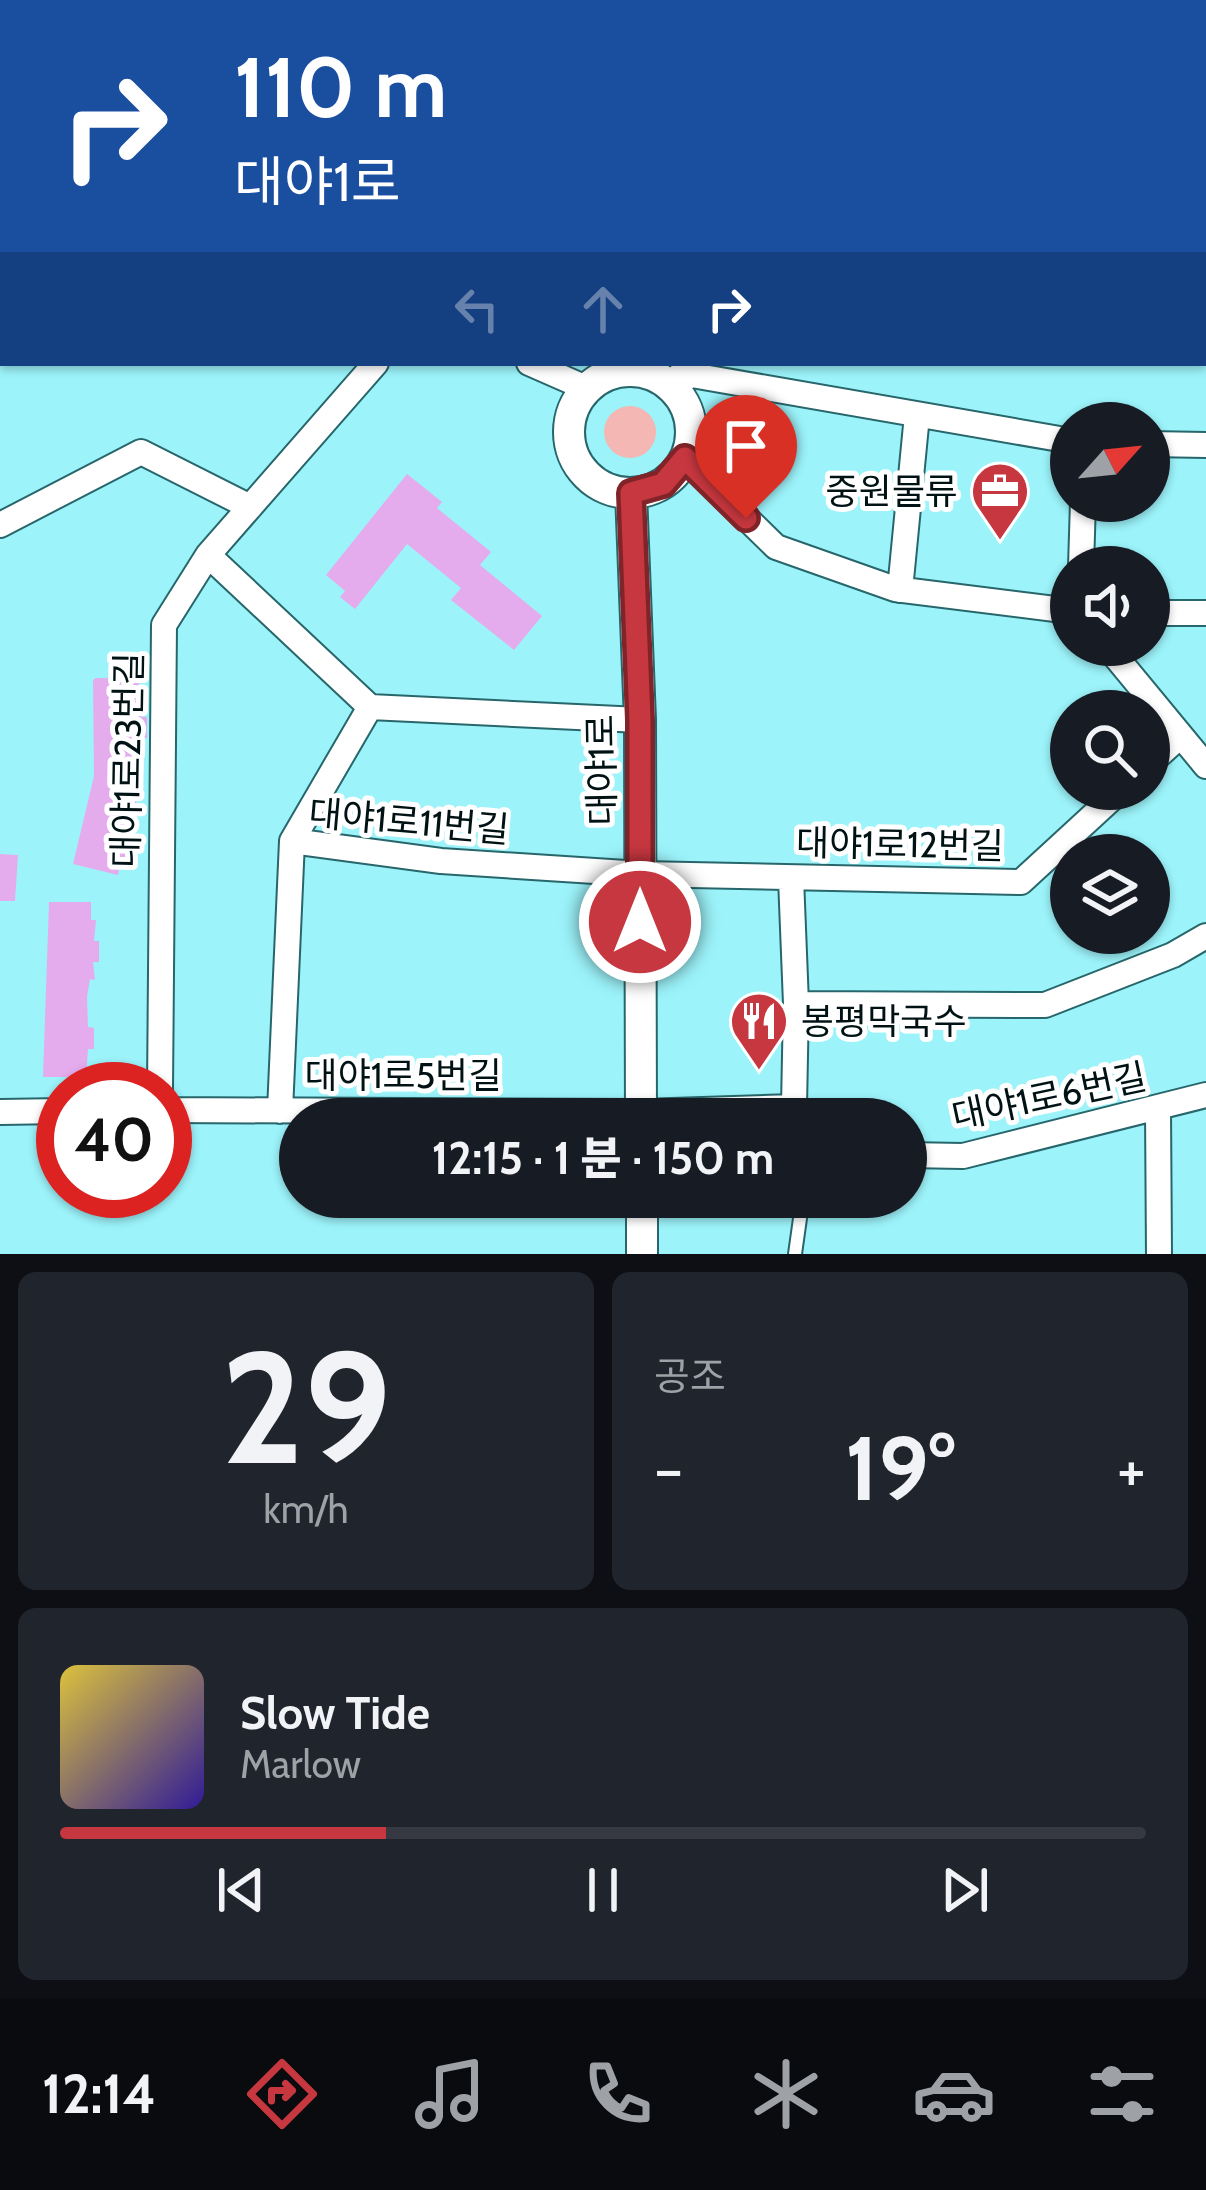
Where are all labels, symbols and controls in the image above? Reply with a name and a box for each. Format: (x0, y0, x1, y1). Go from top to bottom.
text: 110 m (234, 36, 447, 138)
icon: right (36, 48, 192, 204)
text: 대야1로 (234, 149, 401, 215)
icon: left (444, 276, 510, 342)
icon: ahead (570, 276, 636, 342)
icon: right (696, 276, 762, 342)
pin (695, 395, 797, 518)
north arrow (1050, 402, 1170, 522)
map controls (1050, 402, 1170, 954)
icon: arrive (713, 413, 779, 479)
office icon: 중원물류 (969, 460, 1031, 542)
place label: 중원물류 (826, 469, 958, 513)
button: sound (1050, 546, 1170, 666)
street label: 대야1로23번길 (103, 652, 151, 868)
button: search (1050, 690, 1170, 810)
street label: 대야1로 (578, 714, 624, 826)
street label: 대야1로11번길 (307, 790, 511, 852)
street label: 대야1로12번길 (796, 820, 1004, 868)
button: layers (1050, 834, 1170, 954)
position arrow (577, 859, 703, 985)
restaurant icon: 봉평막국수 (728, 990, 790, 1072)
place label: 봉평막국수 (801, 999, 967, 1043)
street label: 대야1로5번길 (305, 1053, 501, 1097)
street label: 대야1로6번길 (948, 1054, 1150, 1138)
speed limit sign: 40 (36, 1062, 192, 1218)
text: 12:15 · 1 분 · 150 m (432, 1131, 774, 1185)
text: 29 (221, 1312, 391, 1502)
text: 공조 (654, 1352, 726, 1400)
text: 19° (845, 1413, 955, 1523)
text: − (654, 1428, 683, 1509)
text: + (1117, 1428, 1146, 1509)
text: km/h (263, 1485, 349, 1533)
text: Slow Tide (240, 1686, 430, 1740)
text: Marlow (240, 1740, 361, 1788)
icon: previous (208, 1857, 274, 1923)
icon: pause (570, 1857, 636, 1923)
icon: next (932, 1857, 998, 1923)
icon: directions (240, 2052, 324, 2136)
icon: music (408, 2052, 492, 2136)
icon: phone (576, 2052, 660, 2136)
icon: climate (744, 2052, 828, 2136)
icon: car (912, 2052, 996, 2136)
icon: filters (1080, 2052, 1164, 2136)
text: 12:14 (42, 2061, 156, 2127)

